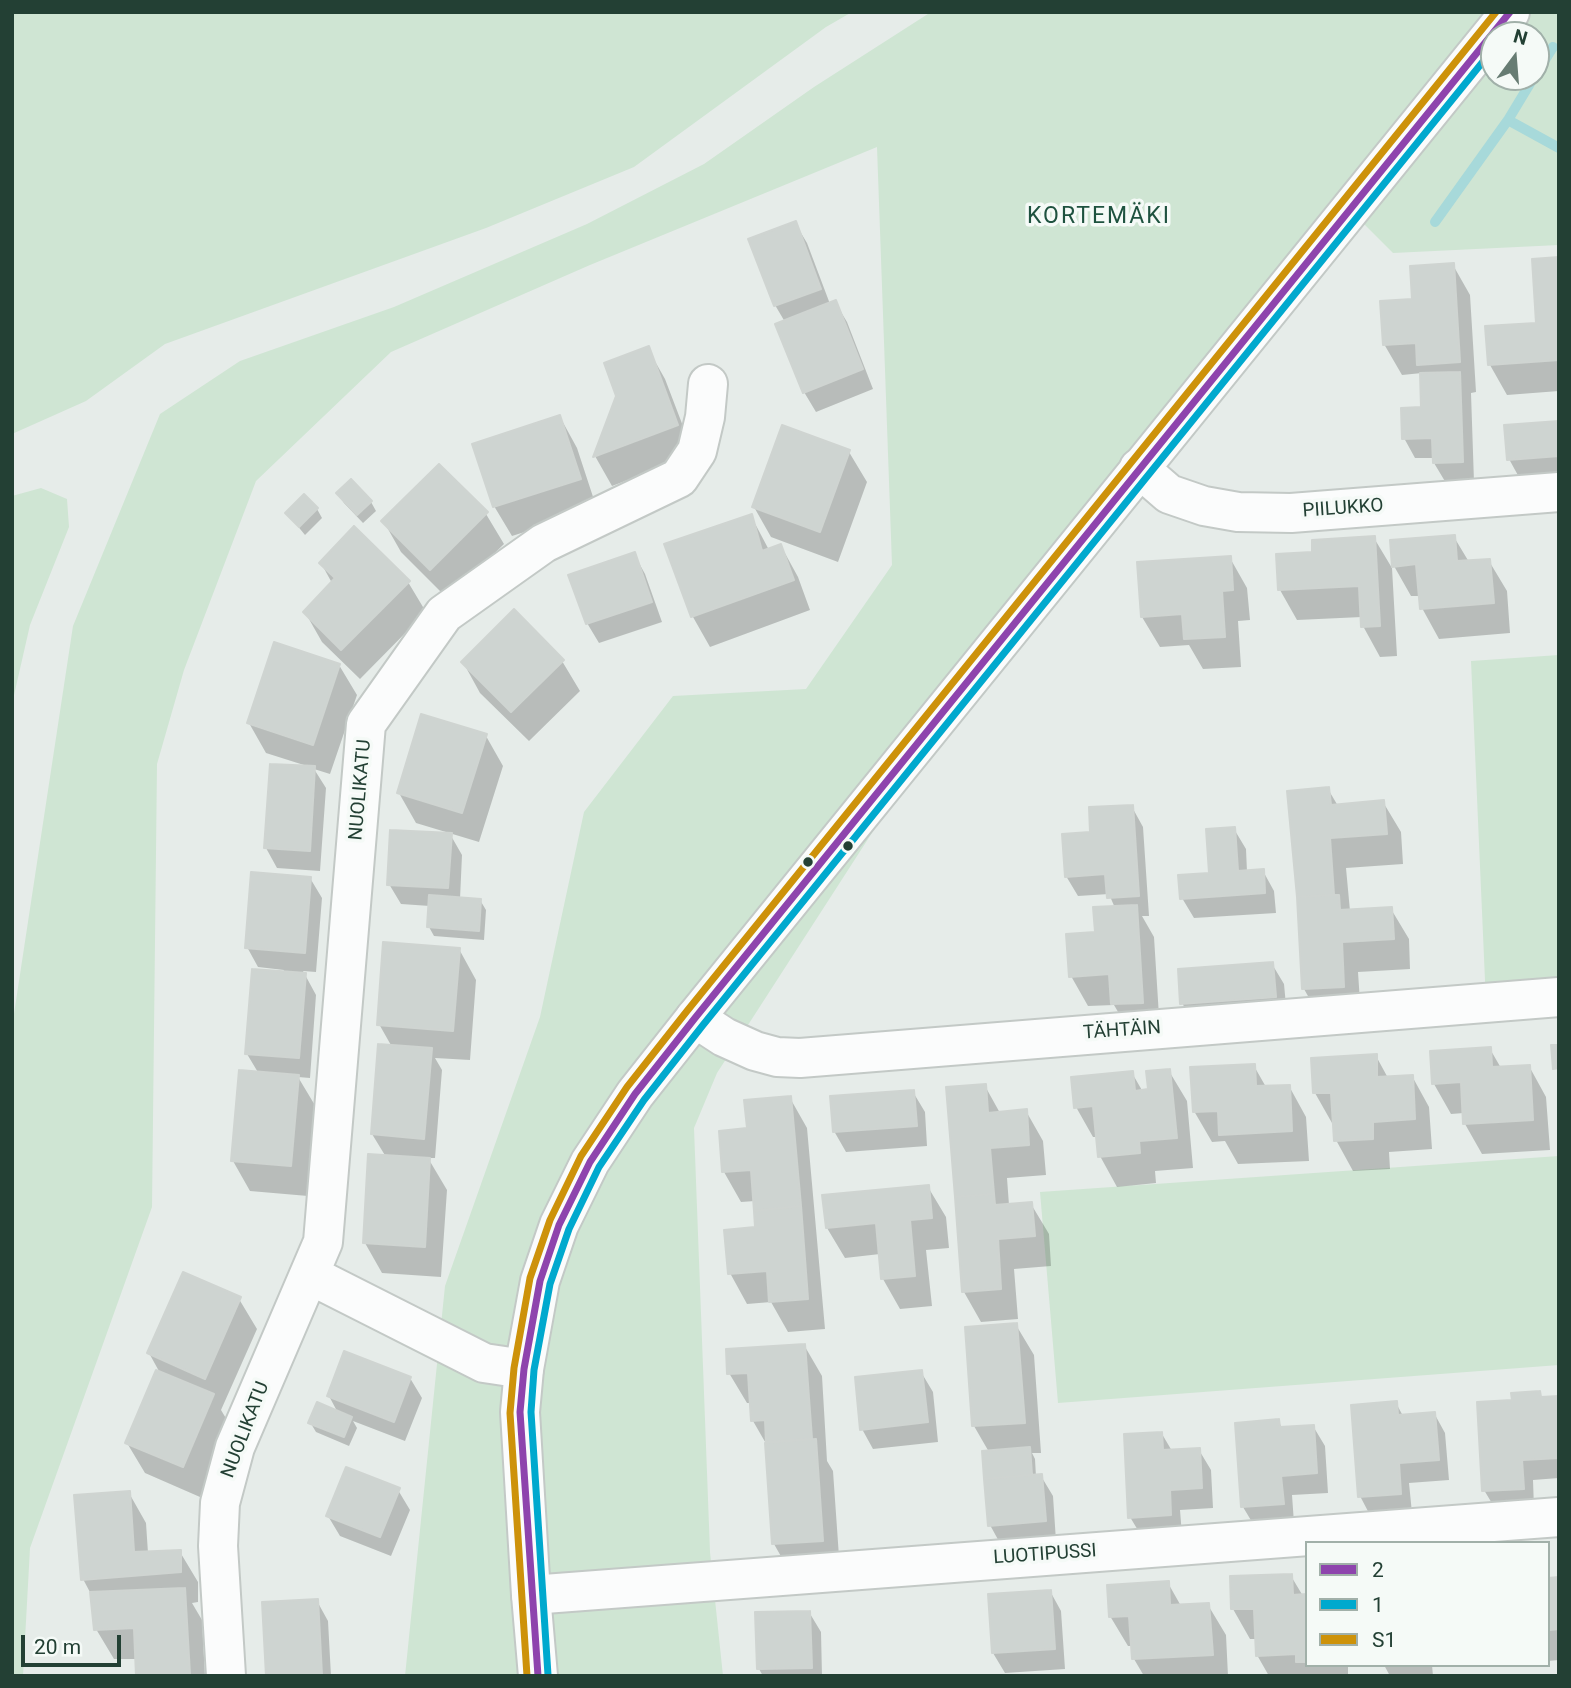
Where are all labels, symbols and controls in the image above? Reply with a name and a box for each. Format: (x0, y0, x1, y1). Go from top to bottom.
north arrow (1480, 21, 1550, 91)
text: N (1511, 24, 1530, 50)
district label: KORTEMÄKI (1028, 203, 1170, 231)
street label: PIILUKKO (1302, 495, 1384, 523)
street label: NUOLIKATU (345, 739, 377, 841)
unlabelled marker (841, 839, 855, 853)
unlabelled marker (801, 855, 815, 869)
street label: TÄHTÄIN (1082, 1017, 1162, 1045)
street label: NUOLIKATU (217, 1379, 275, 1481)
street label: LUOTIPUSSI (993, 1540, 1097, 1570)
legend (1305, 1541, 1550, 1667)
text: 2 (1372, 1558, 1384, 1582)
text: 1 (1372, 1593, 1384, 1617)
scale bar (24, 1622, 124, 1666)
text: S1 (1372, 1628, 1396, 1652)
text: 20 m (34, 1635, 81, 1659)

